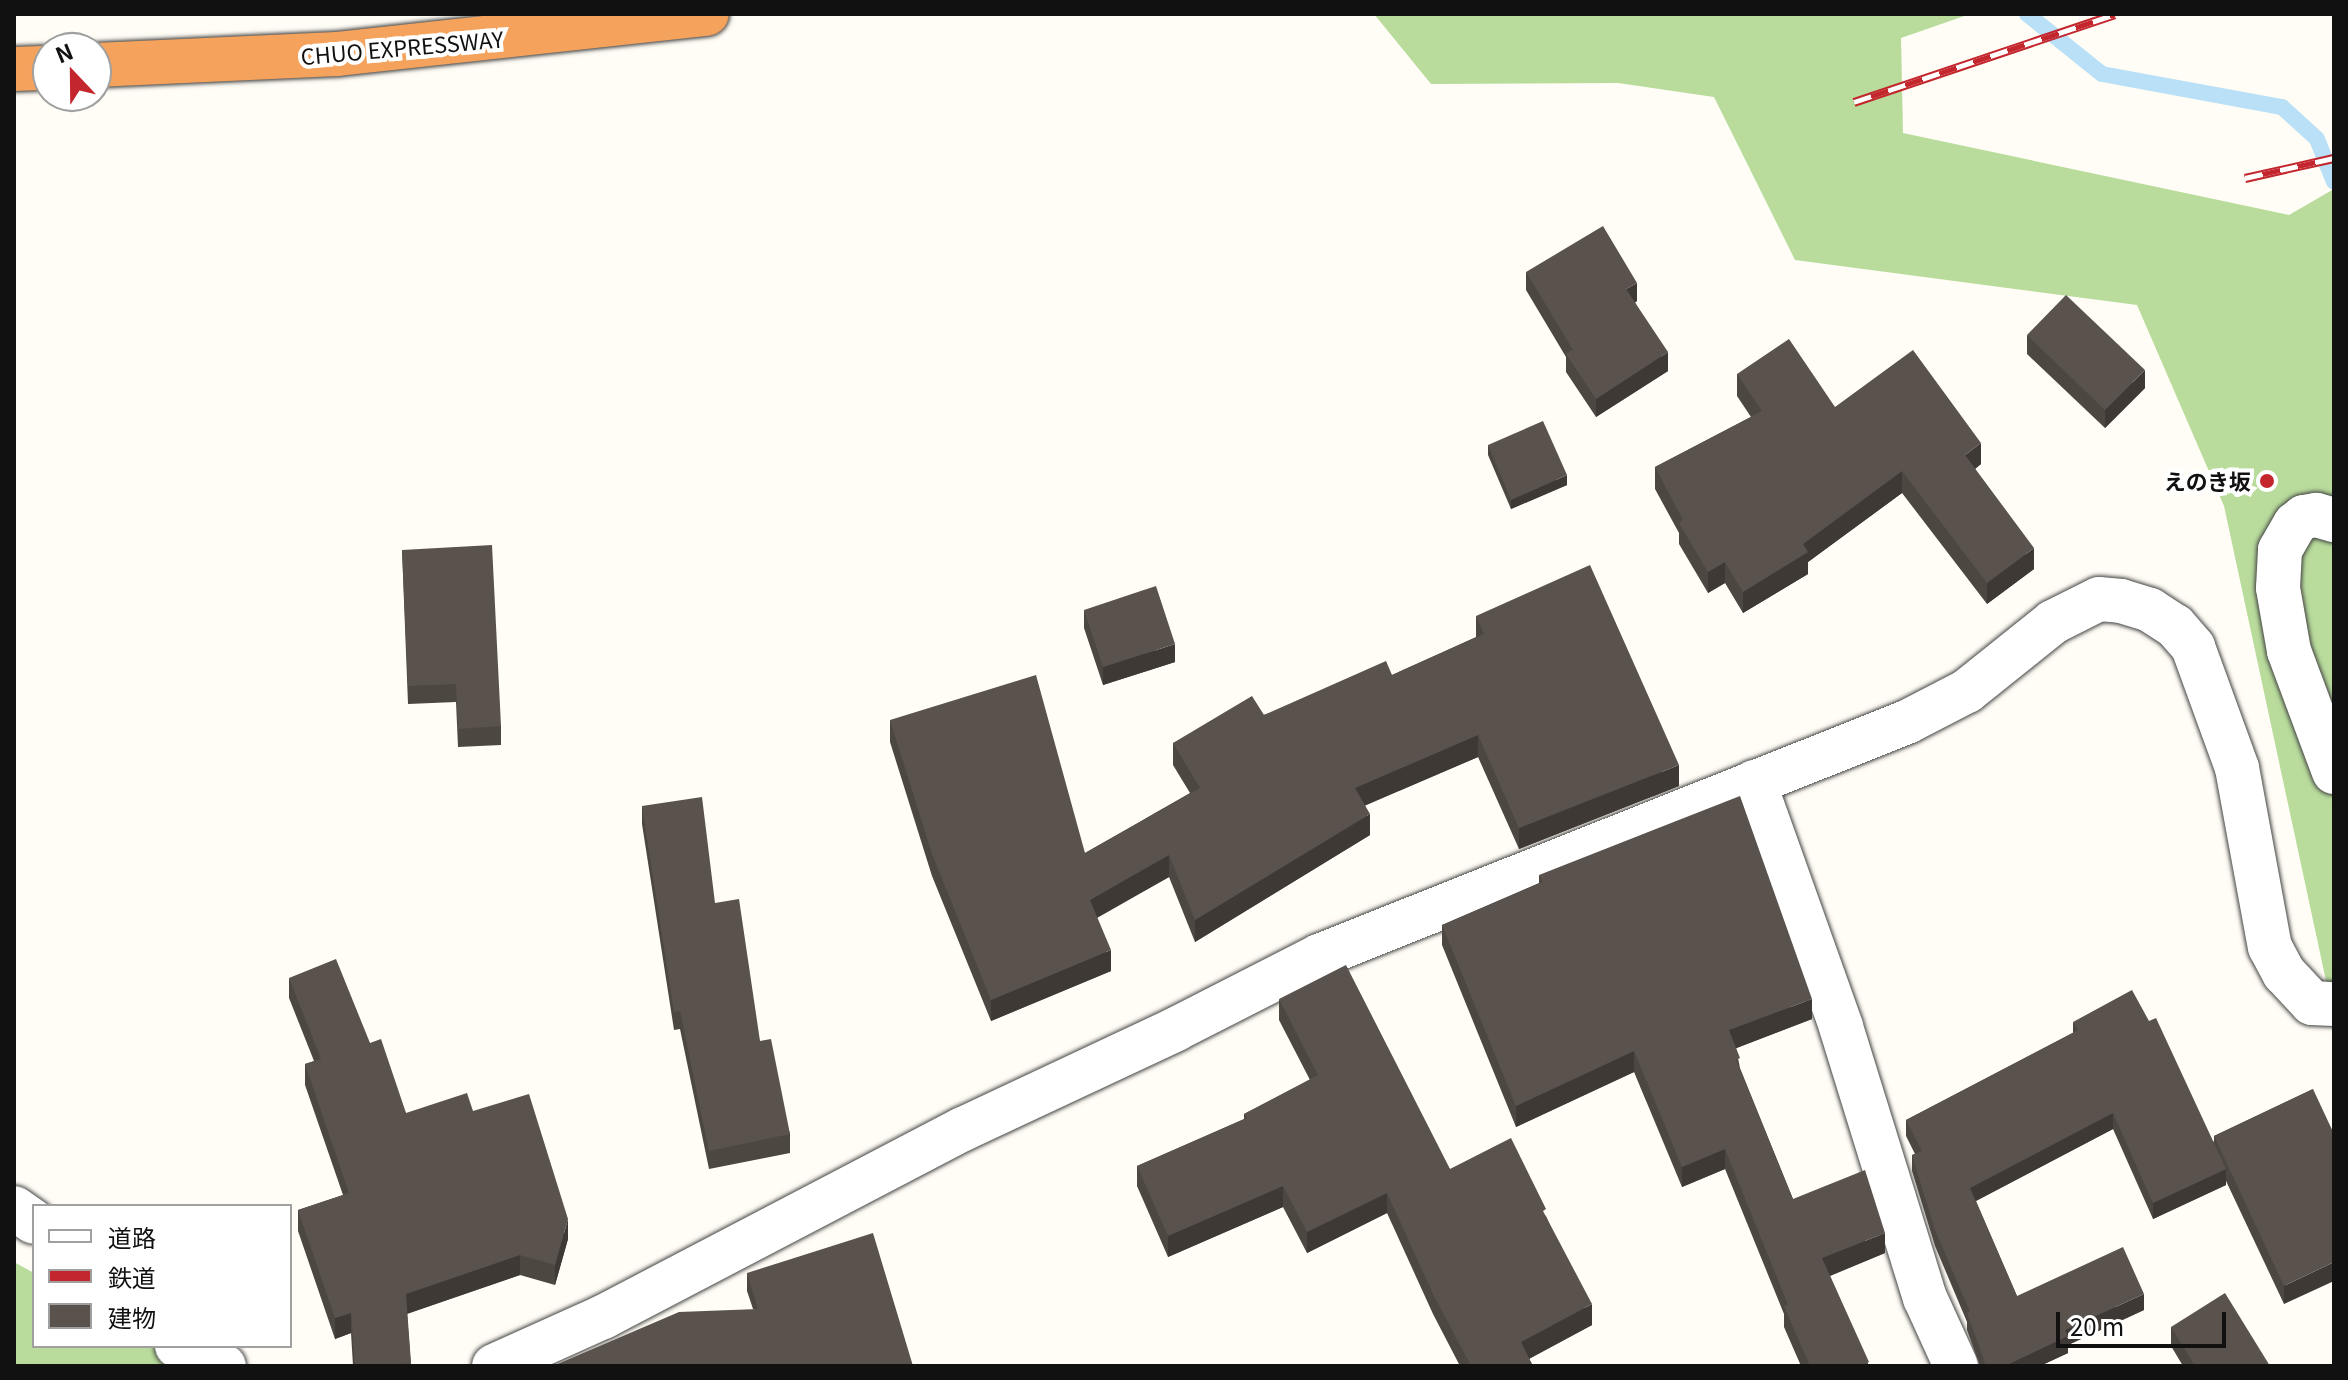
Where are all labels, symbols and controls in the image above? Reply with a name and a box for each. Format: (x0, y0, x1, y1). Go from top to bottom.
street label: CHUO EXPRESSWAY (300, 25, 504, 69)
north arrow (32, 32, 112, 112)
text: N (50, 34, 77, 70)
place label: えのき坂 (2163, 468, 2251, 494)
marker: えのき坂 (2258, 472, 2276, 490)
legend (32, 1204, 292, 1348)
text: 道路 (108, 1219, 156, 1254)
text: 鉄道 (108, 1259, 156, 1294)
scale bar (2060, 1296, 2230, 1346)
text: 建物 (108, 1299, 156, 1334)
text: 20 m (2070, 1308, 2124, 1343)

